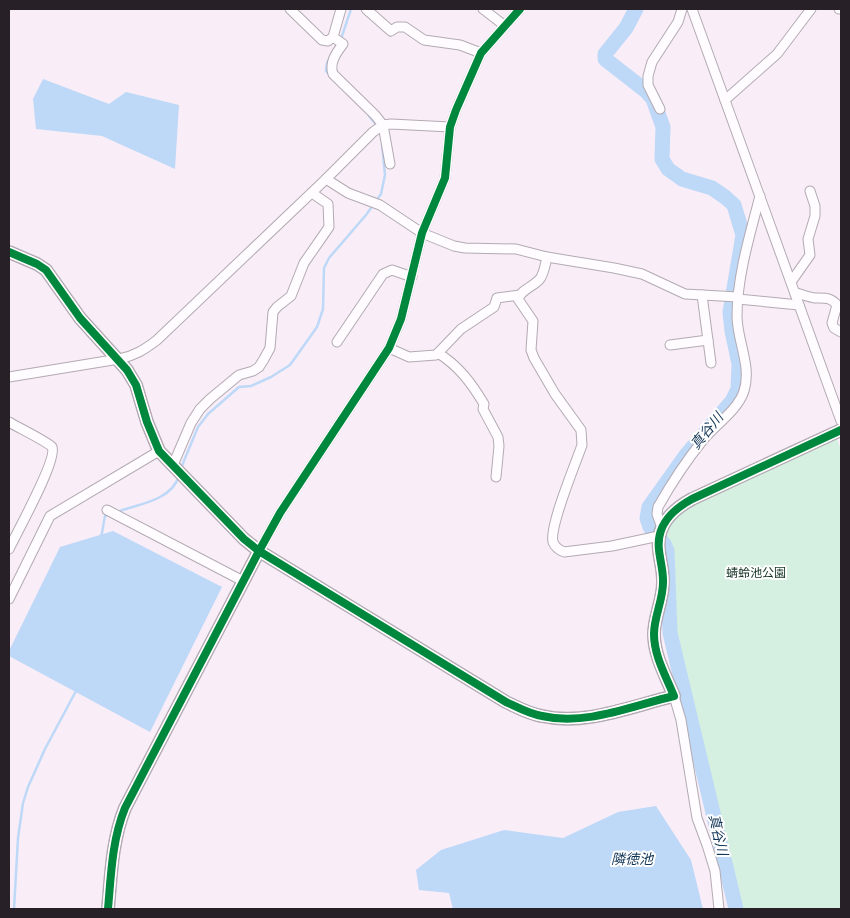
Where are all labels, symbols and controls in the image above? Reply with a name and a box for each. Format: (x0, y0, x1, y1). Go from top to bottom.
water label: 真谷川 (687, 408, 728, 453)
park label: 蜻蛉池公園 (726, 566, 786, 580)
water label: 真谷川 (705, 813, 731, 859)
water label: 隣徳池 (611, 851, 655, 868)

